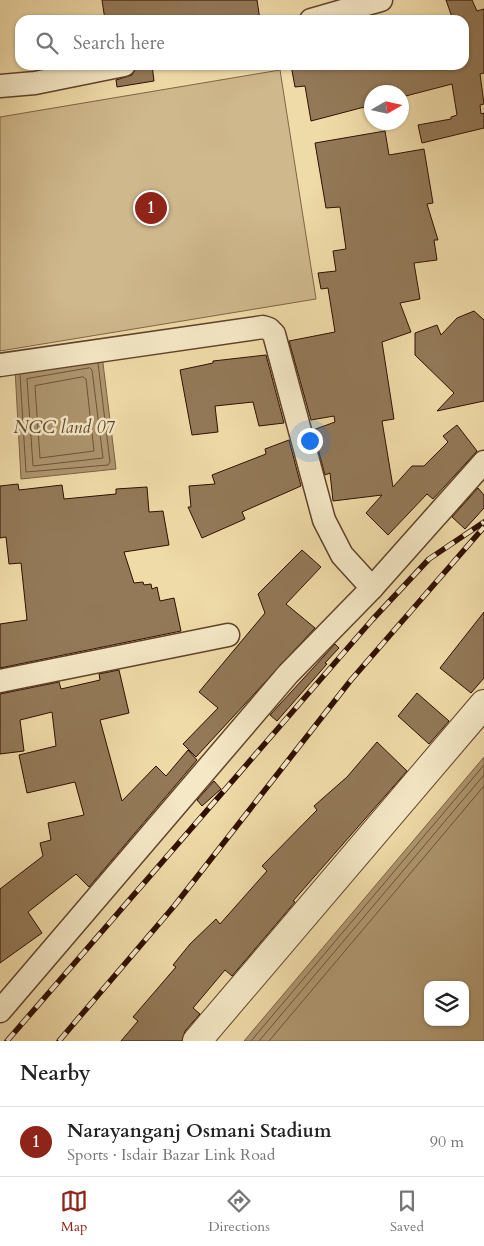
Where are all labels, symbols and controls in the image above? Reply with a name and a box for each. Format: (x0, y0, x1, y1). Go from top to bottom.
search box (15, 15, 469, 70)
icon: search (33, 29, 61, 57)
text: Search here (73, 30, 165, 56)
north arrow (364, 85, 409, 130)
pin: 1 (135, 189, 167, 227)
water label: NCC land 07 (14, 415, 115, 440)
your location (297, 428, 323, 454)
map controls (424, 981, 469, 1026)
button: layers (424, 981, 469, 1026)
text: Nearby (20, 1059, 91, 1088)
text: Narayanganj Osmani Stadium (67, 1118, 331, 1144)
text: 1 (32, 1131, 40, 1153)
text: 90 m (430, 1131, 464, 1153)
text: Sports · Isdair Bazar Link Road (67, 1144, 275, 1166)
tab: Map (60, 1187, 88, 1236)
tab: Directions (208, 1187, 270, 1236)
tab: Saved (390, 1187, 424, 1236)

